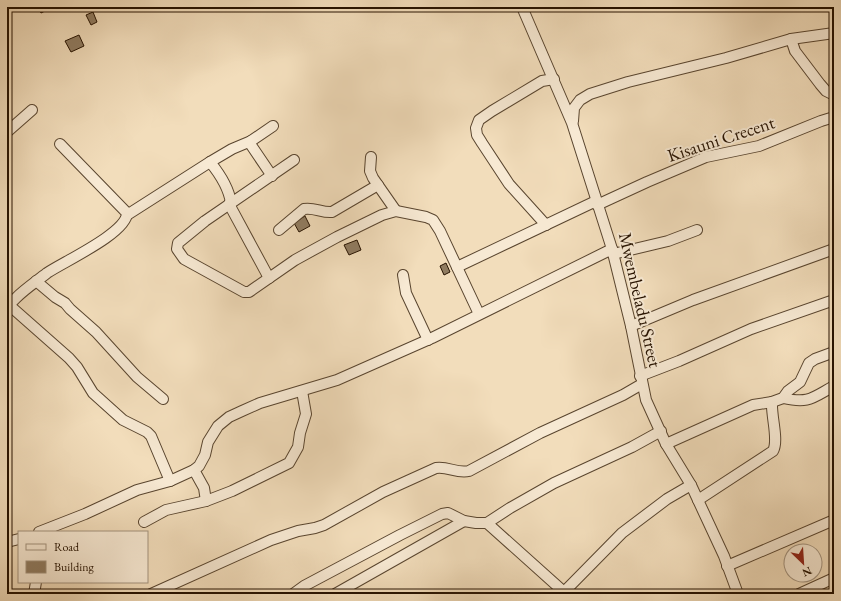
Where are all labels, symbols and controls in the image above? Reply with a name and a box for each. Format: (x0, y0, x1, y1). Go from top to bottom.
street label: Kisauni Crecent (664, 110, 778, 167)
street label: Mwembeladu Street (614, 230, 667, 370)
legend (18, 531, 148, 583)
text: Road (54, 539, 80, 555)
north arrow (783, 543, 823, 583)
text: Building (54, 559, 95, 575)
text: N (800, 564, 814, 580)

